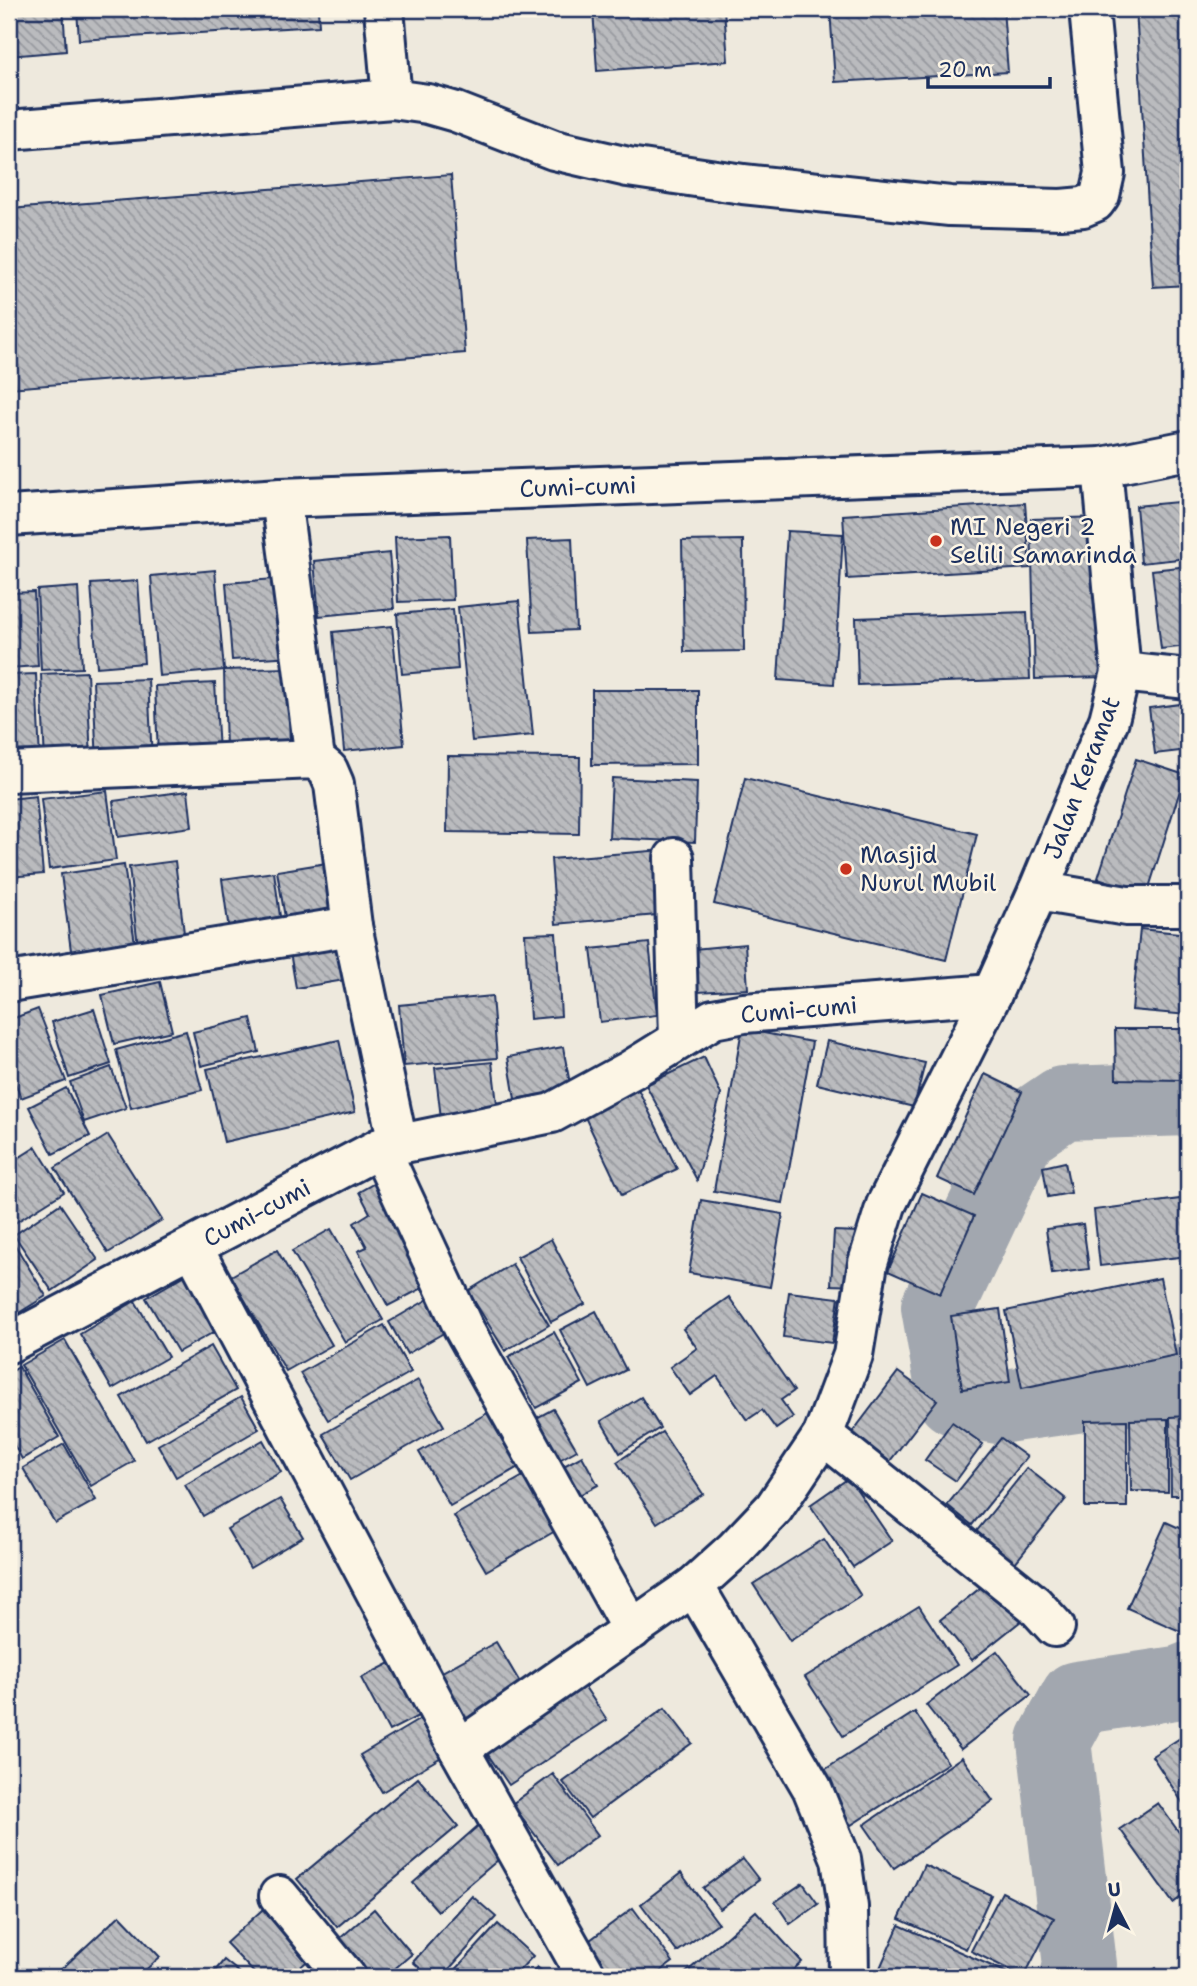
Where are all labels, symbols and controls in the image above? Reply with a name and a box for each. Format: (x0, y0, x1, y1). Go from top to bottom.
scale bar (928, 46, 1050, 90)
text: 20 m (938, 56, 992, 84)
street label: Cumi-cumi (519, 469, 637, 505)
place label: MI Negeri 2 Selili Samarinda (950, 511, 1137, 571)
marker: MI Negeri 2 Selili Samarinda (928, 533, 944, 549)
street label: Jalan Keramat (1036, 692, 1128, 864)
place label: Masjid Nurul Mubil (860, 839, 997, 899)
marker: Masjid Nurul Mubil (838, 861, 854, 877)
street label: Cumi-cumi (739, 989, 859, 1031)
street label: Cumi-cumi (198, 1171, 316, 1255)
north arrow (1082, 1870, 1152, 1940)
text: U (1107, 1876, 1122, 1903)

